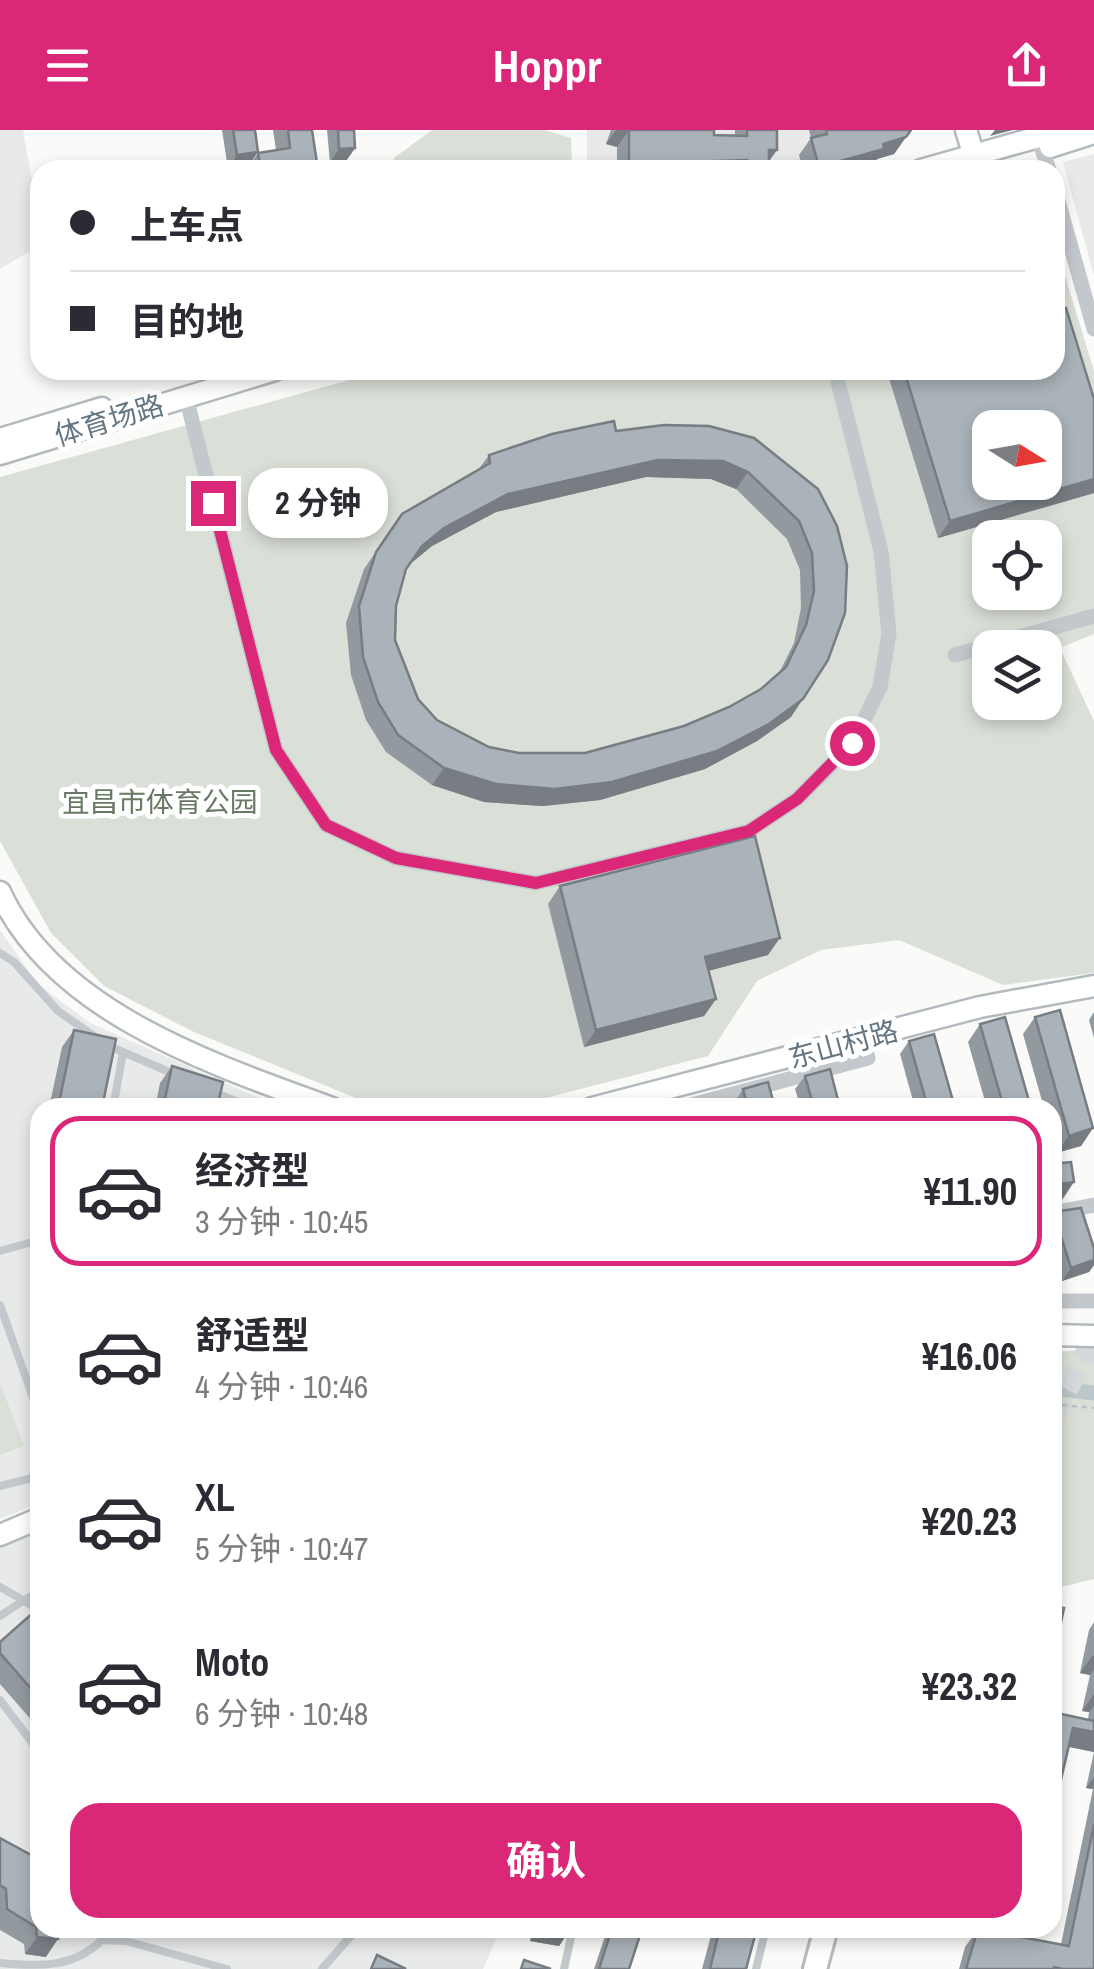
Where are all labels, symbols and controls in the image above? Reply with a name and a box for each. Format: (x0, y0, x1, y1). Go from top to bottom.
text: Hoppr (493, 35, 601, 96)
icon: menu (40, 38, 95, 93)
icon: share (999, 38, 1054, 93)
text: 上车点 (130, 200, 244, 251)
text: 目的地 (130, 296, 244, 347)
street label: 体育场路 (50, 385, 168, 455)
north arrow (972, 410, 1062, 500)
map controls (972, 410, 1062, 720)
callout: 2 分钟 (248, 468, 388, 538)
route end (191, 481, 236, 526)
text: 2 分钟 (275, 481, 361, 524)
button: locate (972, 520, 1062, 610)
button: layers (972, 630, 1062, 720)
route start (830, 721, 875, 766)
park label: 宜昌市体育公园 (62, 783, 258, 821)
street label: 东山村路 (784, 1011, 902, 1077)
text: 经济型 (195, 1145, 309, 1196)
icon: car (75, 1146, 165, 1236)
text: ¥11.90 (923, 1166, 1017, 1217)
text: 3 分钟 · 10:45 (195, 1200, 368, 1243)
text: 舒适型 (195, 1310, 309, 1361)
icon: car (75, 1311, 165, 1401)
text: ¥16.06 (922, 1331, 1017, 1382)
text: 4 分钟 · 10:46 (195, 1365, 368, 1408)
text: XL (195, 1472, 235, 1523)
icon: car (75, 1476, 165, 1566)
text: ¥20.23 (922, 1496, 1017, 1547)
text: 5 分钟 · 10:47 (195, 1527, 368, 1570)
text: Moto (195, 1637, 269, 1688)
icon: car (75, 1641, 165, 1731)
text: ¥23.32 (922, 1661, 1017, 1712)
text: 6 分钟 · 10:48 (195, 1692, 368, 1735)
button: 确认 (70, 1803, 1022, 1918)

